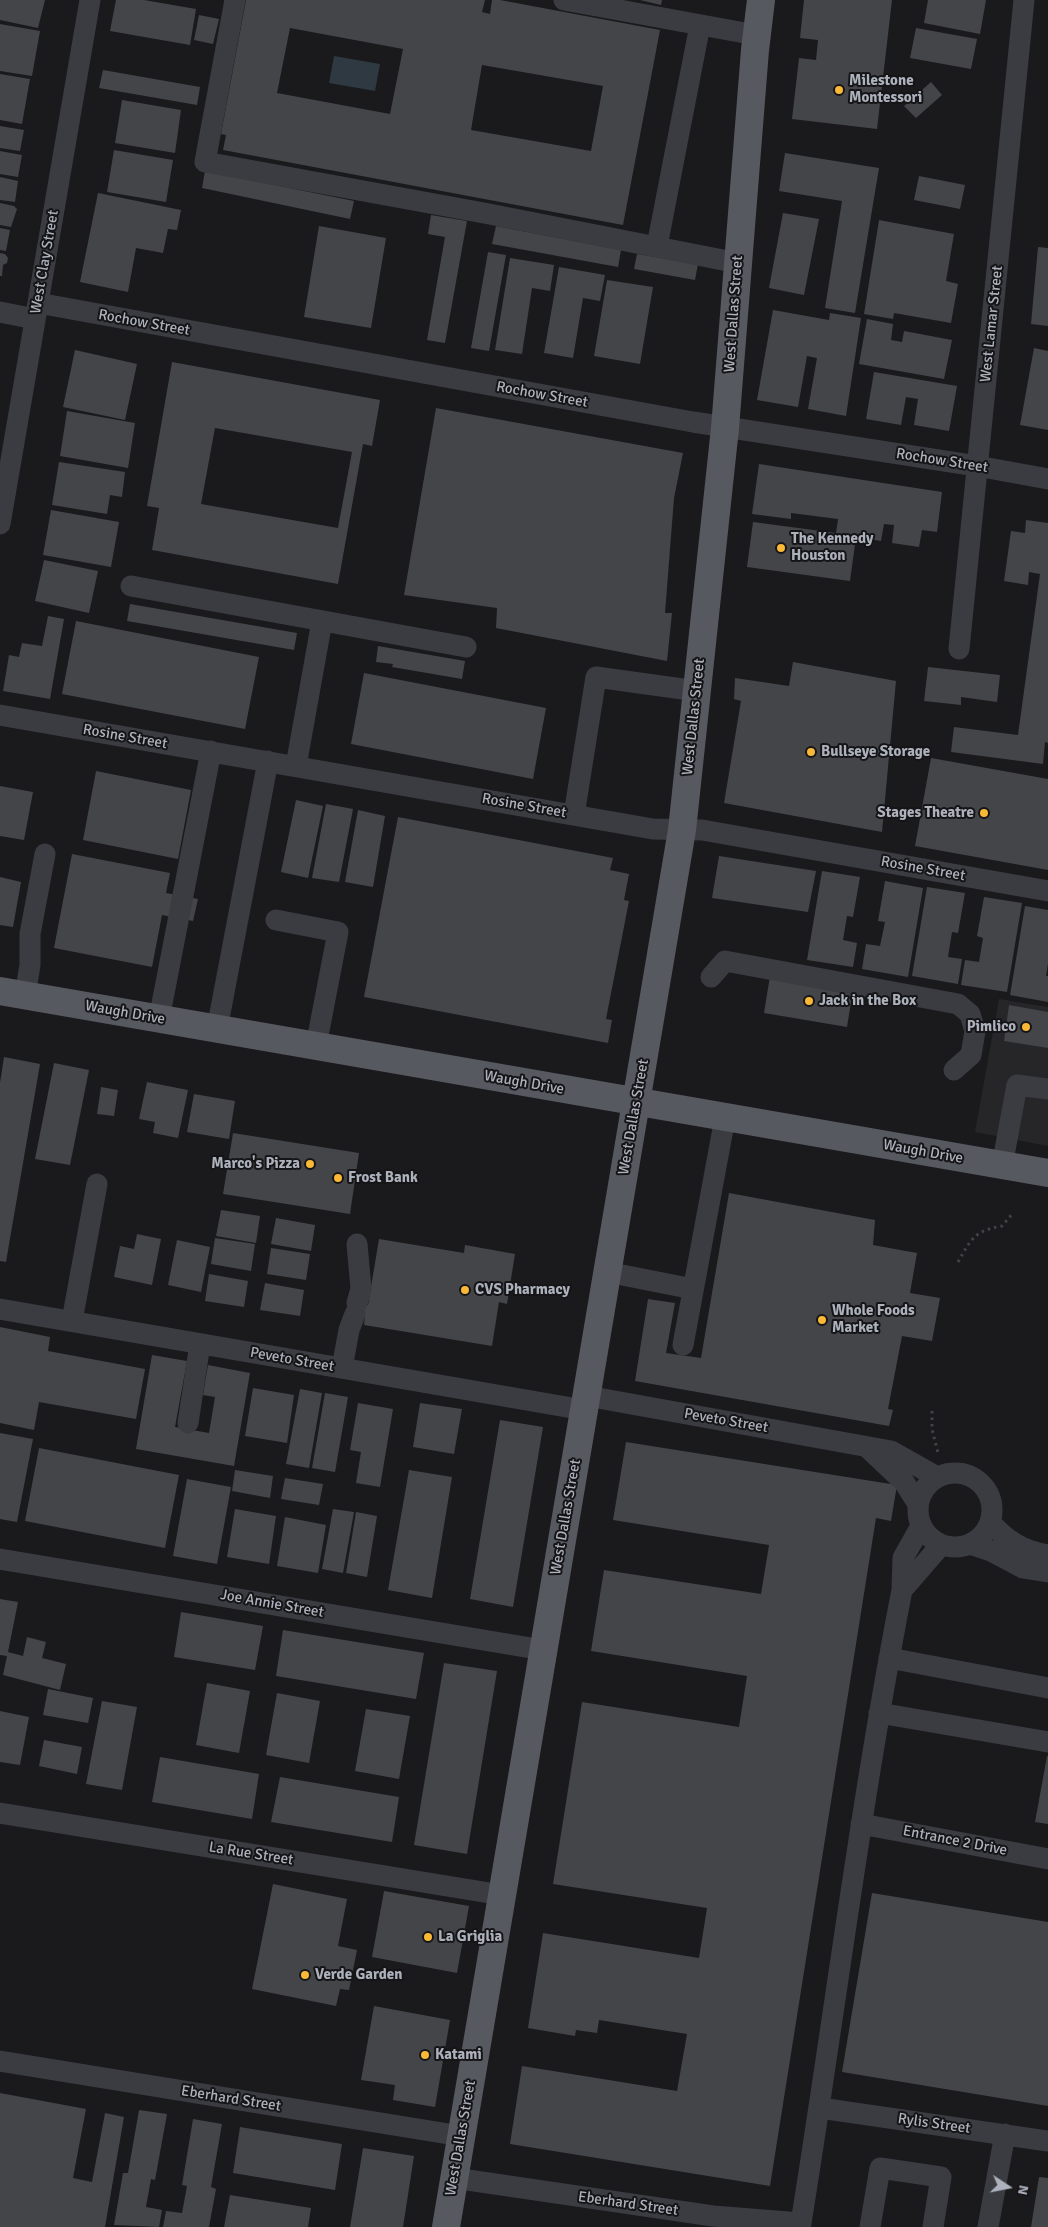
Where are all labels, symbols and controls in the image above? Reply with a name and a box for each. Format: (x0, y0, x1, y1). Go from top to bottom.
place label: Milestone Montessori (849, 72, 922, 107)
marker: Milestone Montessori (833, 84, 845, 96)
street label: West Clay Street (27, 209, 63, 315)
street label: West Dallas Street (721, 255, 747, 373)
street label: West Lamar Street (977, 265, 1007, 383)
street label: Rochow Street (97, 306, 191, 340)
street label: Rochow Street (495, 378, 589, 412)
street label: Rochow Street (895, 445, 989, 477)
place label: The Kennedy Houston (791, 530, 874, 565)
marker: The Kennedy Houston (775, 542, 787, 554)
street label: West Dallas Street (679, 658, 709, 776)
street label: Rosine Street (81, 721, 169, 753)
place label: Bullseye Storage (821, 743, 930, 761)
marker: Bullseye Storage (805, 746, 817, 758)
street label: Rosine Street (480, 790, 568, 822)
place label: Stages Theatre (877, 804, 974, 822)
marker: Stages Theatre (978, 807, 990, 819)
street label: Rosine Street (879, 853, 967, 885)
place label: Jack in the Box (819, 992, 916, 1010)
marker: Jack in the Box (803, 995, 815, 1007)
street label: Waugh Drive (84, 997, 166, 1029)
place label: Pimlico (967, 1018, 1016, 1036)
marker: Pimlico (1020, 1021, 1032, 1033)
street label: West Dallas Street (615, 1058, 653, 1176)
street label: Waugh Drive (483, 1067, 565, 1099)
street label: Waugh Drive (882, 1136, 964, 1168)
place label: Marco's Pizza (211, 1155, 300, 1173)
marker: Marco's Pizza (304, 1158, 316, 1170)
place label: Frost Bank (348, 1169, 418, 1187)
marker: Frost Bank (332, 1172, 344, 1184)
place label: CVS Pharmacy (475, 1281, 570, 1299)
marker: CVS Pharmacy (459, 1284, 471, 1296)
place label: Whole Foods Market (832, 1302, 915, 1337)
marker: Whole Foods Market (816, 1314, 828, 1326)
street label: Peveto Street (249, 1344, 335, 1376)
street label: Peveto Street (683, 1405, 769, 1437)
street label: West Dallas Street (547, 1458, 585, 1576)
street label: Joe Annie Street (219, 1586, 325, 1622)
street label: Entrance 2 Drive (901, 1822, 1009, 1860)
street label: La Rue Street (207, 1838, 295, 1870)
place label: La Griglia (438, 1928, 502, 1946)
marker: La Griglia (422, 1931, 434, 1943)
place label: Verde Garden (315, 1966, 402, 1984)
marker: Verde Garden (299, 1969, 311, 1981)
place label: Katami (435, 2046, 482, 2064)
marker: Katami (419, 2049, 431, 2061)
street label: West Dallas Street (442, 2079, 480, 2197)
street label: Eberhard Street (180, 2082, 282, 2116)
street label: Rylis Street (896, 2110, 972, 2138)
north arrow (983, 2162, 1033, 2212)
text: N (1014, 2184, 1032, 2196)
street label: Eberhard Street (577, 2188, 679, 2220)

